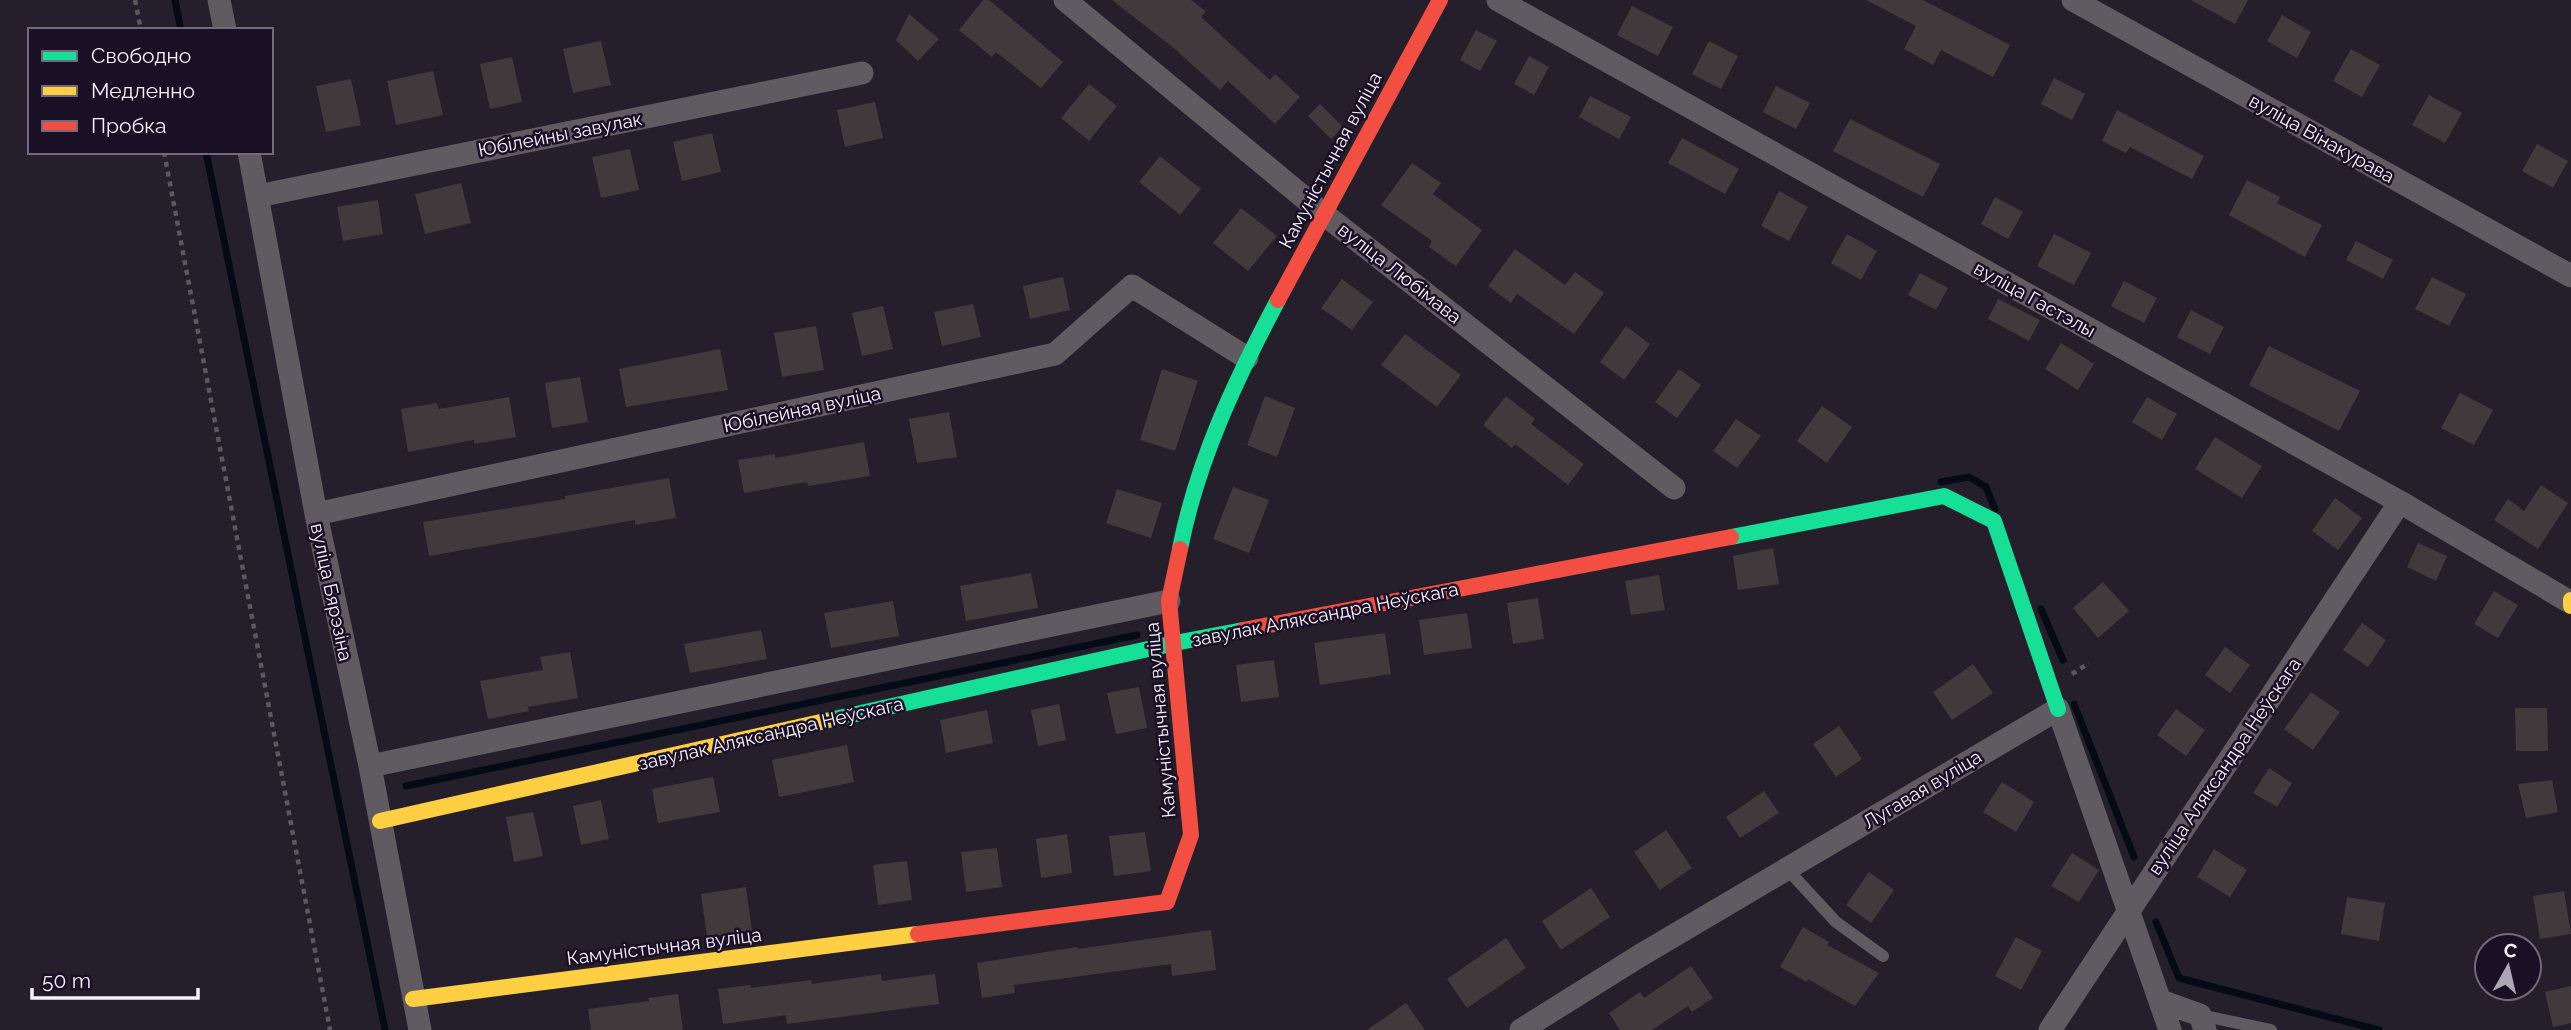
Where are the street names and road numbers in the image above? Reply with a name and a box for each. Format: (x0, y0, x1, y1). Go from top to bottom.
street label: Камуністычная вуліца (1274, 68, 1386, 252)
street label: вуліца Вінакурава (2246, 89, 2398, 187)
street label: Юбілейны завулак (476, 107, 644, 161)
street label: вуліца Любімава (1334, 218, 1466, 328)
street label: вуліца Гастэлы (1970, 257, 2100, 341)
street label: Юбілейная вуліца (721, 382, 883, 436)
street label: вуліца Бярэзіна (307, 521, 357, 663)
street label: завулак Аляксандра Неўскага (1190, 577, 1460, 651)
street label: Камуністычная вуліца (1140, 621, 1180, 819)
street label: вуліца Аляксандра Неўскага (2143, 653, 2305, 879)
street label: завулак Аляксандра Неўскага (637, 692, 905, 774)
street label: Лугавая вуліца (1859, 745, 1985, 833)
street label: Камуністычная вуліца (565, 923, 763, 969)

